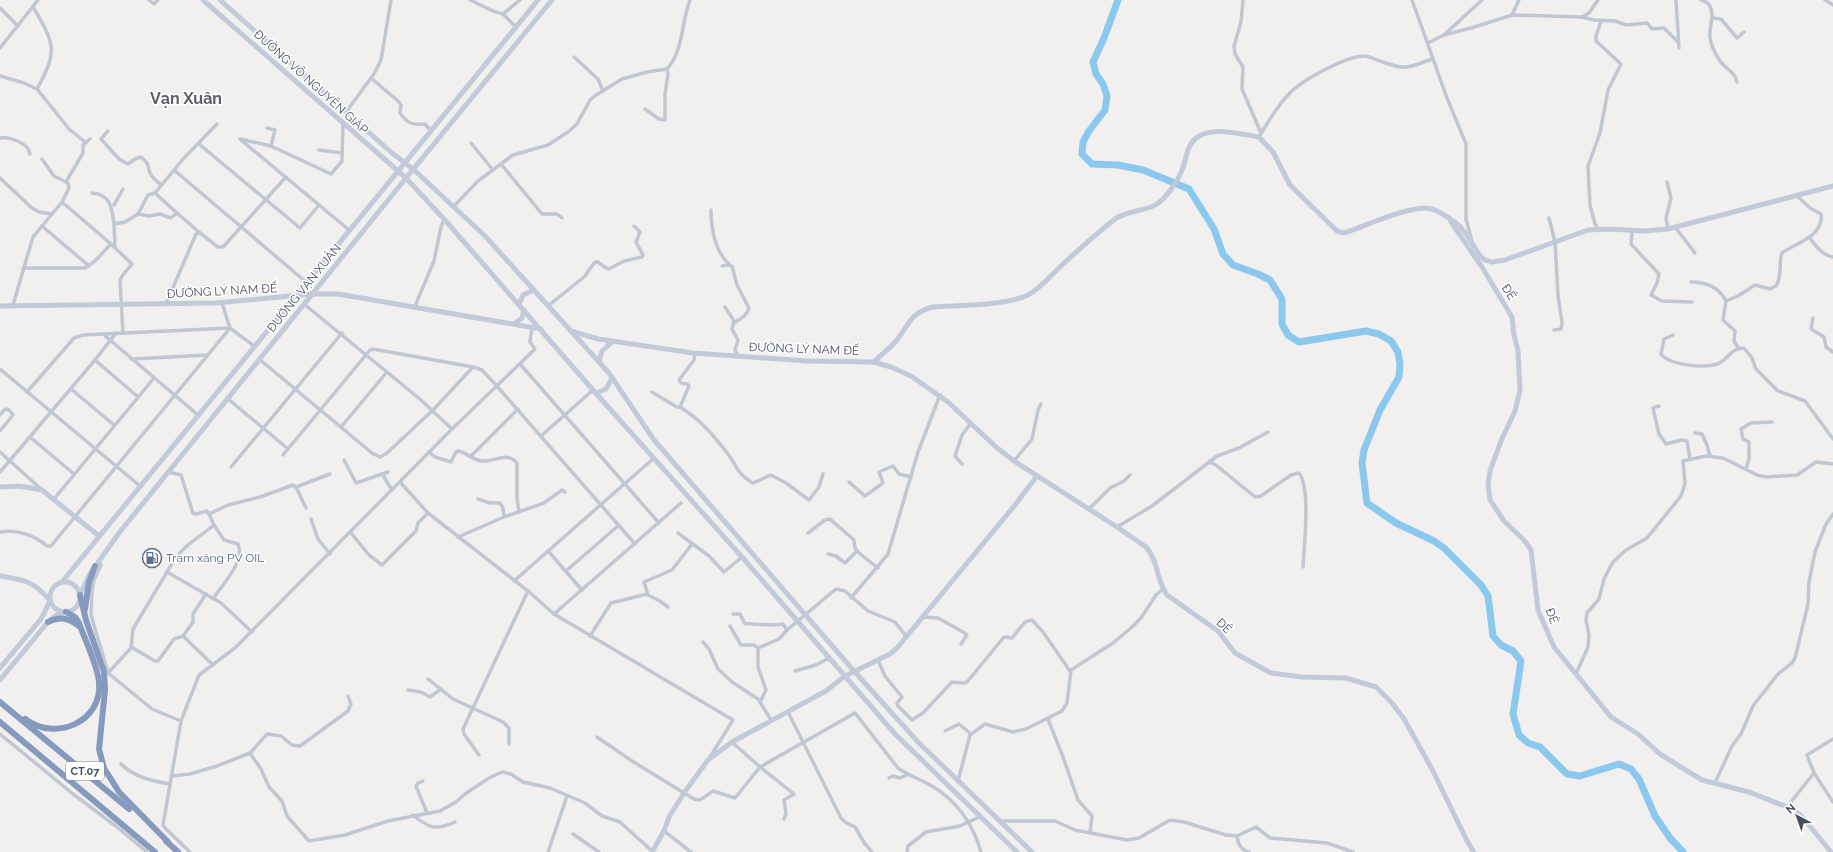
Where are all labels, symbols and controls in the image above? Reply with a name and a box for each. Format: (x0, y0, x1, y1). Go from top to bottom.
street label: ĐƯỜNG VÕ NGUYÊN GIÁP (251, 27, 371, 137)
district label: Vạn Xuân (150, 89, 222, 108)
street label: ĐƯỜNG VẠN XUÂN (264, 241, 344, 335)
street label: ĐƯỜNG LÝ NAM ĐẾ (166, 281, 278, 301)
street label: ĐÊ (1499, 281, 1519, 303)
street label: ĐƯỜNG LÝ NAM ĐẾ (748, 340, 860, 358)
fuel station icon: Trạm xăng PV OIL (141, 547, 163, 569)
place label: Trạm xăng PV OIL (166, 551, 264, 565)
street label: ĐÊ (1543, 606, 1561, 626)
street label: ĐÊ (1213, 615, 1235, 637)
road number: CT.07 (66, 762, 104, 780)
north arrow (1777, 796, 1817, 836)
text: N (1783, 801, 1798, 816)

